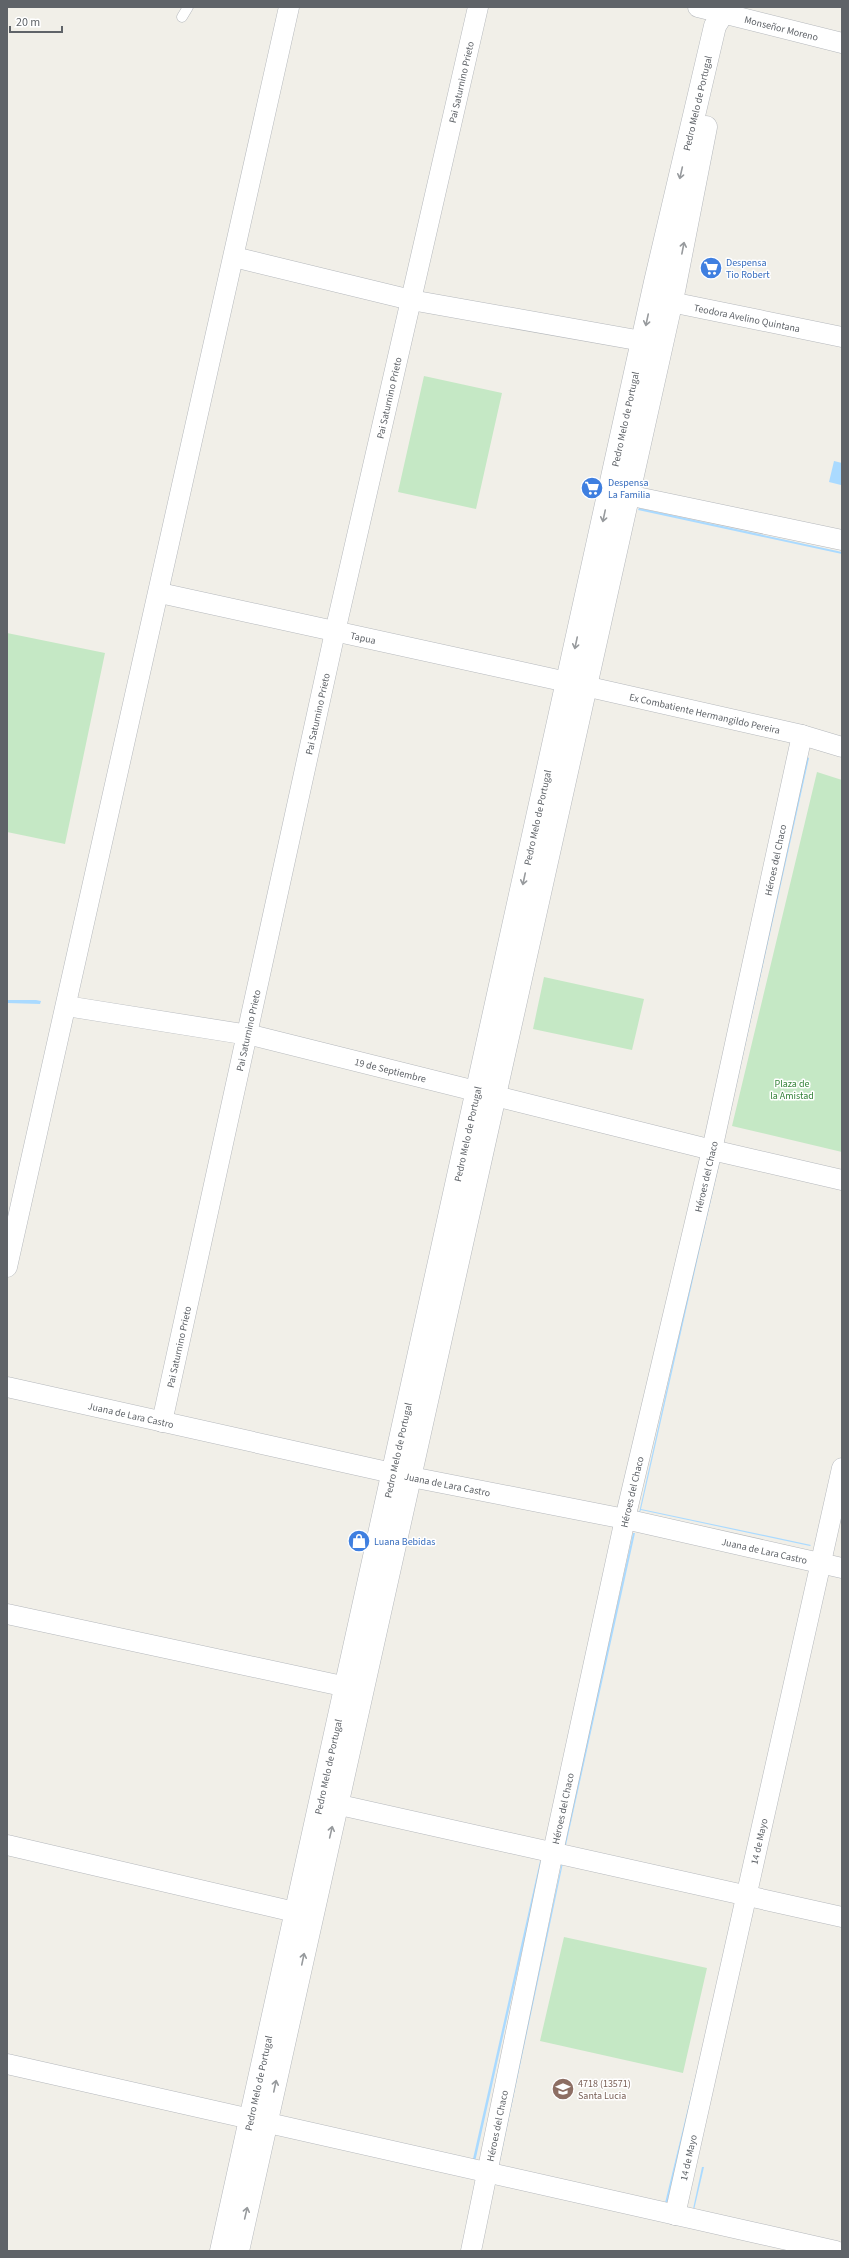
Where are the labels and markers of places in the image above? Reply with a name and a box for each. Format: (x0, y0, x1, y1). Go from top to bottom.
supermarket icon: Despensa Tio Robert (698, 255, 724, 281)
place label: Despensa Tio Robert (726, 256, 770, 282)
supermarket icon: Despensa La Familia (579, 475, 605, 501)
place label: Despensa La Familia (608, 476, 650, 502)
shop icon: Luana Bebidas (346, 1528, 372, 1554)
place label: Luana Bebidas (374, 1535, 435, 1549)
school or university icon: 4718 (13571) Santa Lucia (550, 2076, 576, 2102)
place label: 4718 (13571) Santa Lucia (578, 2077, 631, 2103)

